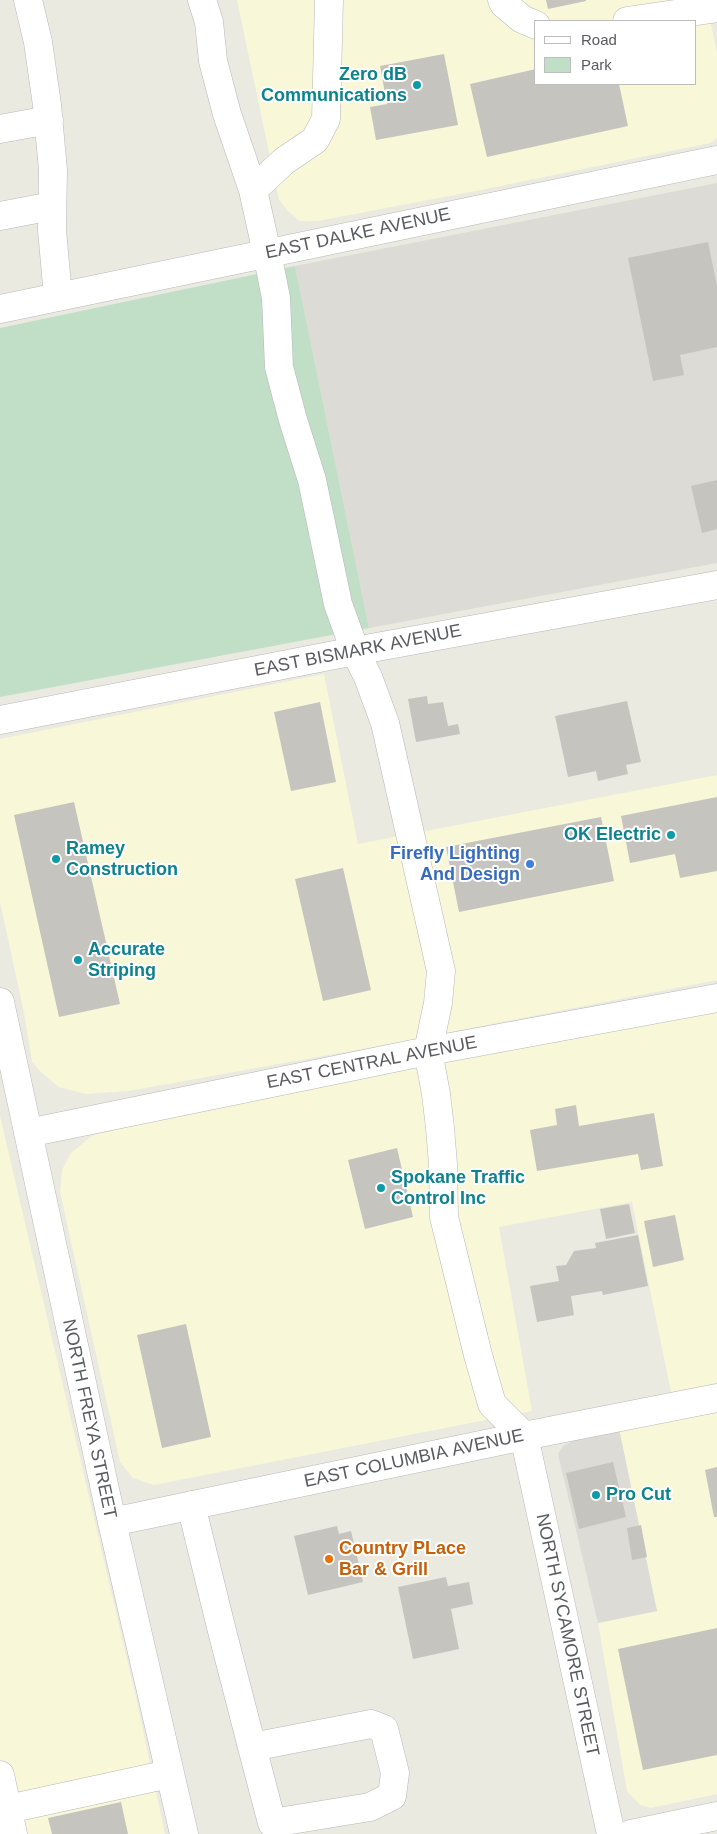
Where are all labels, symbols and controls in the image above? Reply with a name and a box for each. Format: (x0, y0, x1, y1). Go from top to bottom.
legend (534, 20, 697, 85)
text: Road (581, 31, 617, 48)
text: Park (581, 56, 612, 73)
place label: Zero dB Communications (261, 64, 407, 106)
marker: Zero dB Communications (411, 79, 423, 91)
street label: EAST DALKE AVENUE (263, 204, 453, 264)
street label: EAST BISMARK AVENUE (253, 620, 463, 682)
place label: OK Electric (564, 824, 661, 846)
marker: OK Electric (665, 829, 677, 841)
place label: Ramey Construction (66, 838, 178, 881)
place label: Firefly Lighting And Design (390, 843, 520, 886)
marker: Ramey Construction (50, 853, 62, 865)
marker: Firefly Lighting And Design (524, 858, 536, 870)
place label: Accurate Striping (88, 939, 165, 982)
marker: Accurate Striping (72, 954, 84, 966)
street label: EAST CENTRAL AVENUE (265, 1032, 479, 1094)
place label: Spokane Traffic Control Inc (391, 1167, 525, 1210)
marker: Spokane Traffic Control Inc (375, 1182, 387, 1194)
street label: NORTH FREYA STREET (57, 1317, 121, 1521)
street label: EAST COLUMBIA AVENUE (302, 1425, 526, 1493)
place label: Pro Cut (606, 1484, 671, 1506)
marker: Pro Cut (590, 1489, 602, 1501)
street label: NORTH SYCAMORE STREET (531, 1512, 603, 1758)
place label: Country PLace Bar & Grill (339, 1538, 466, 1580)
marker: Country PLace Bar & Grill (323, 1553, 335, 1565)

